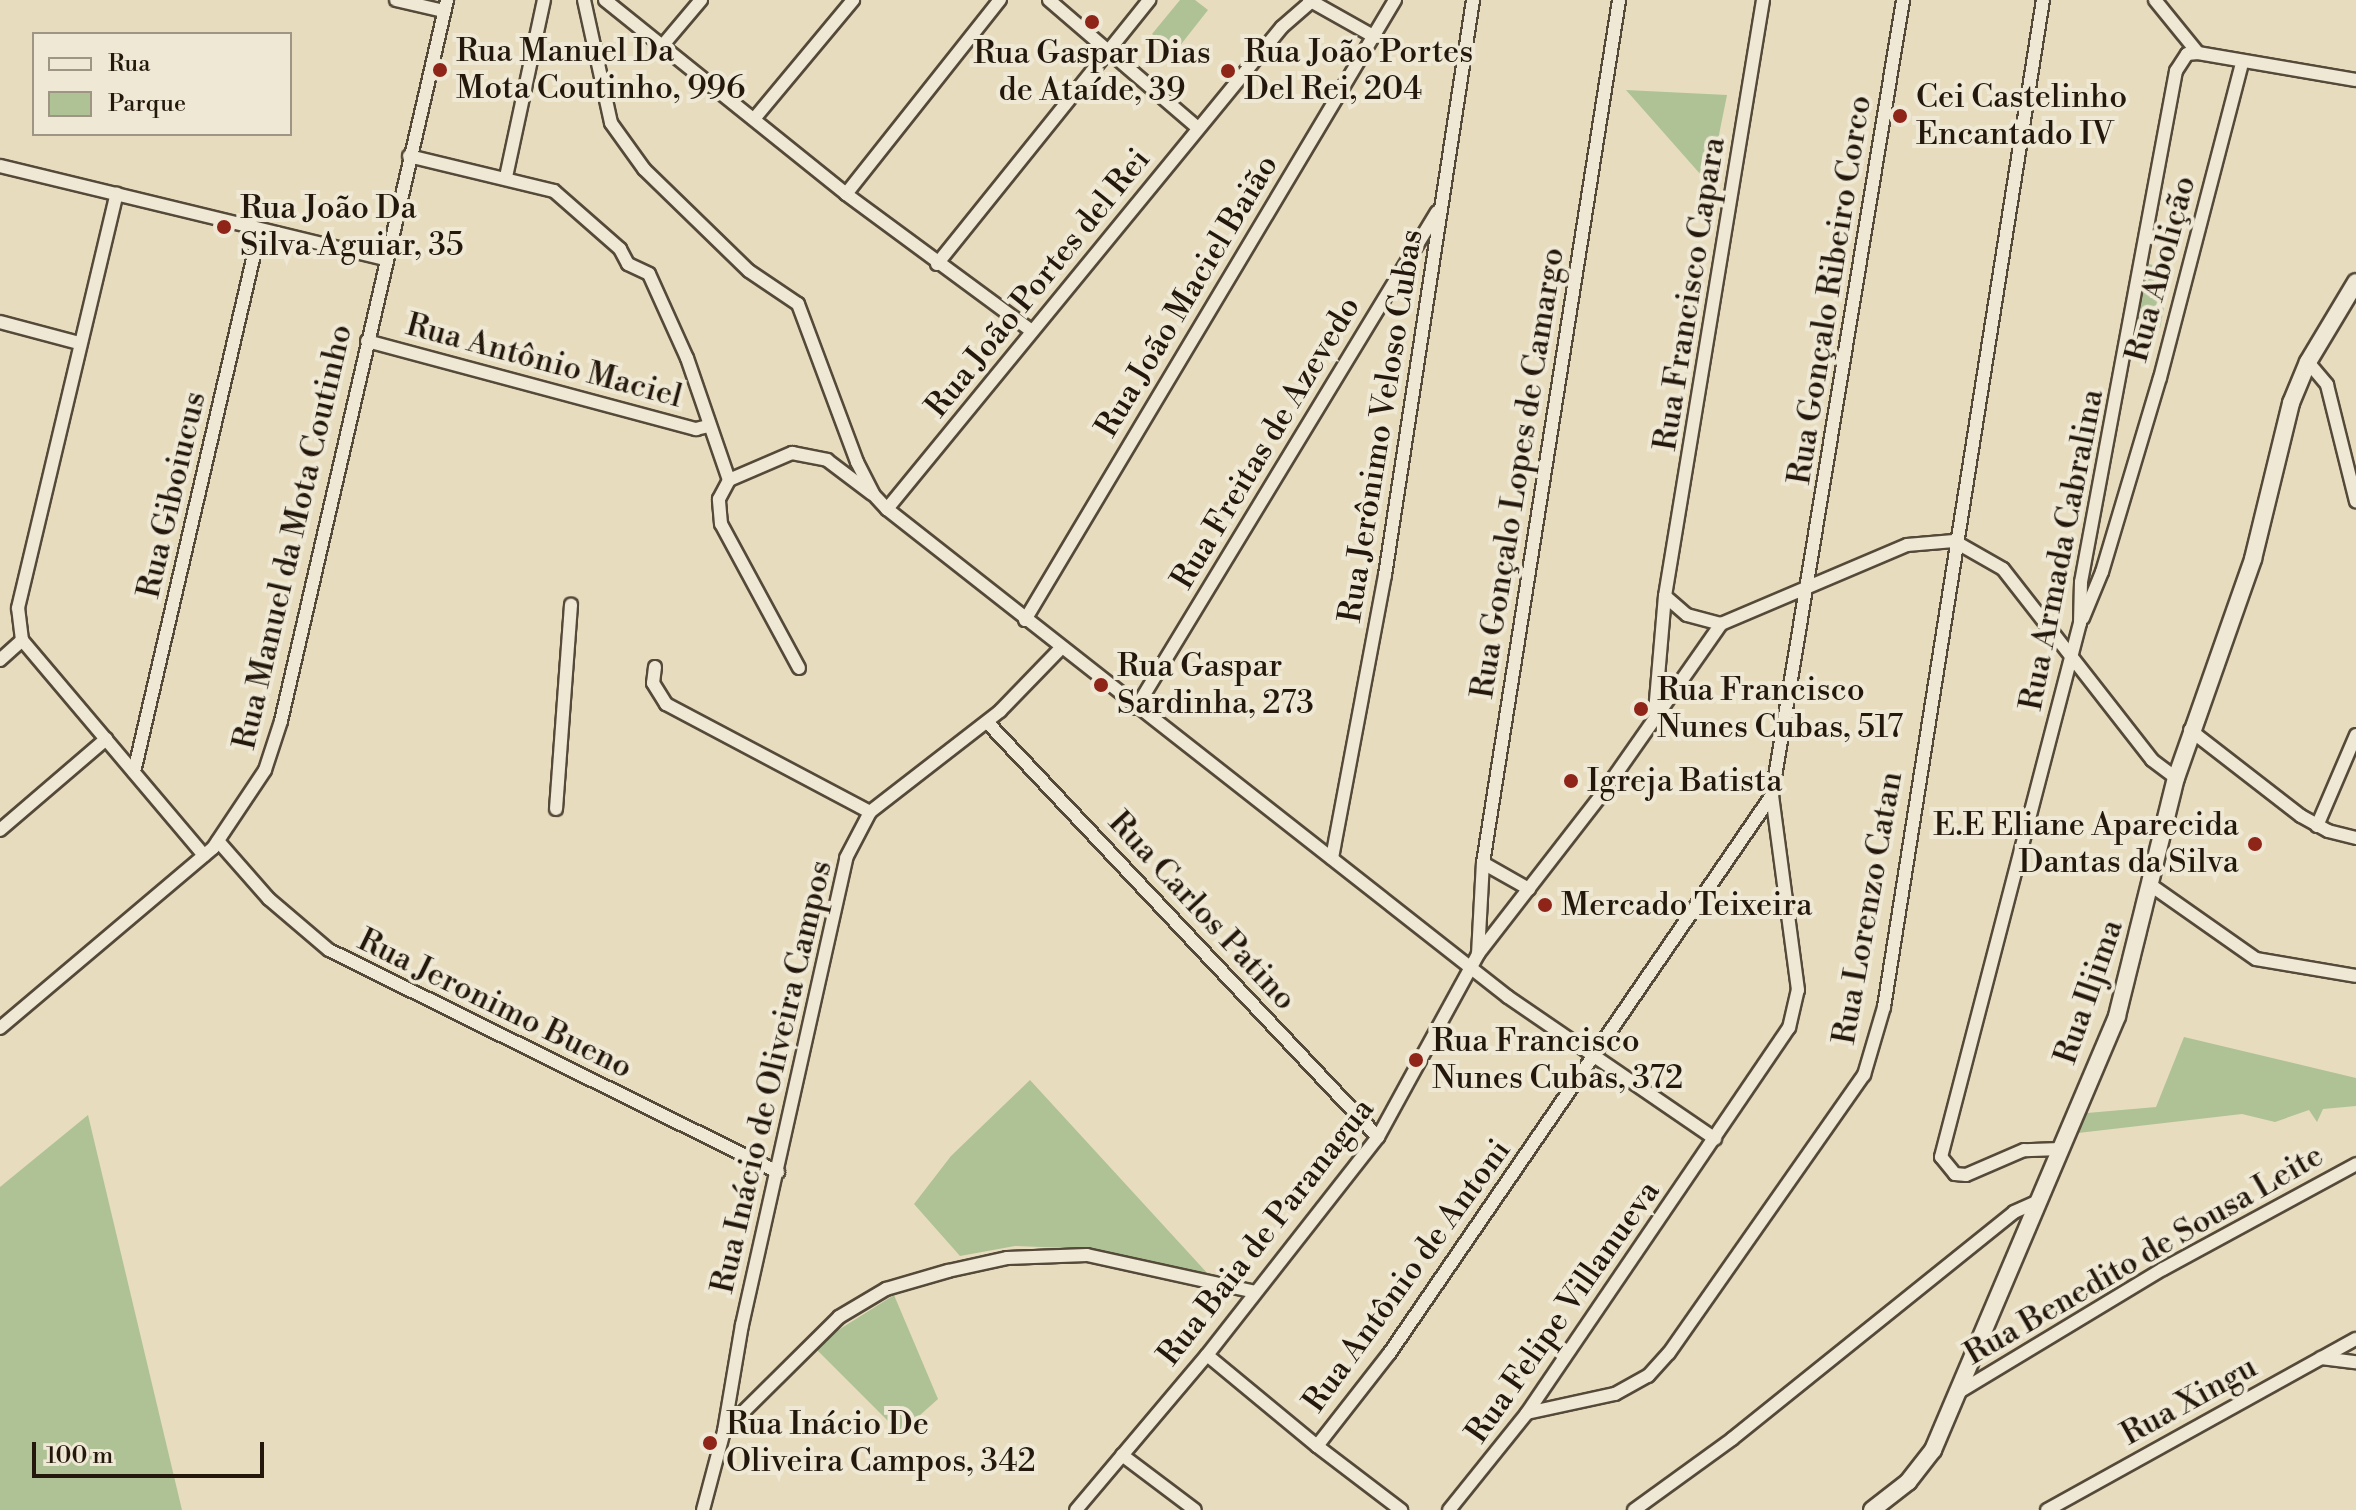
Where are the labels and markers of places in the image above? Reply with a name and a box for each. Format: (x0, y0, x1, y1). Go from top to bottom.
marker: Rua Gaspar Dias de Ataíde, 39 (1083, 13, 1101, 31)
place label: Rua Manuel Da Mota Coutinho, 996 (456, 33, 745, 108)
place label: Rua João Portes Del Rei, 204 (1244, 34, 1473, 109)
place label: Rua Gaspar Dias de Ataíde, 39 (973, 35, 1211, 110)
marker: Rua Manuel Da Mota Coutinho, 996 (431, 61, 449, 79)
marker: Rua João Portes Del Rei, 204 (1219, 62, 1237, 80)
place label: Cei Castelinho Encantado IV (1916, 79, 2127, 154)
marker: Cei Castelinho Encantado IV (1891, 107, 1909, 125)
place label: Rua João Da Silva Aguiar, 35 (240, 190, 464, 265)
marker: Rua João Da Silva Aguiar, 35 (215, 218, 233, 236)
place label: Rua Gaspar Sardinha, 273 (1117, 648, 1314, 723)
place label: Rua Francisco Nunes Cubas, 517 (1657, 672, 1903, 747)
marker: Rua Gaspar Sardinha, 273 (1092, 676, 1110, 694)
marker: Rua Francisco Nunes Cubas, 517 (1632, 700, 1650, 718)
place label: Igreja Batista (1587, 762, 1782, 800)
marker: Igreja Batista (1562, 772, 1580, 790)
place label: E.E Eliane Aparecida Dantas da Silva (1933, 807, 2239, 882)
marker: E.E Eliane Aparecida Dantas da Silva (2246, 835, 2264, 853)
place label: Mercado Teixeira (1561, 886, 1812, 924)
marker: Mercado Teixeira (1536, 896, 1554, 914)
place label: Rua Francisco Nunes Cubas, 372 (1432, 1023, 1683, 1098)
marker: Rua Francisco Nunes Cubas, 372 (1407, 1051, 1425, 1069)
place label: Rua Inácio De Oliveira Campos, 342 (726, 1406, 1036, 1481)
marker: Rua Inácio De Oliveira Campos, 342 (701, 1434, 719, 1452)

